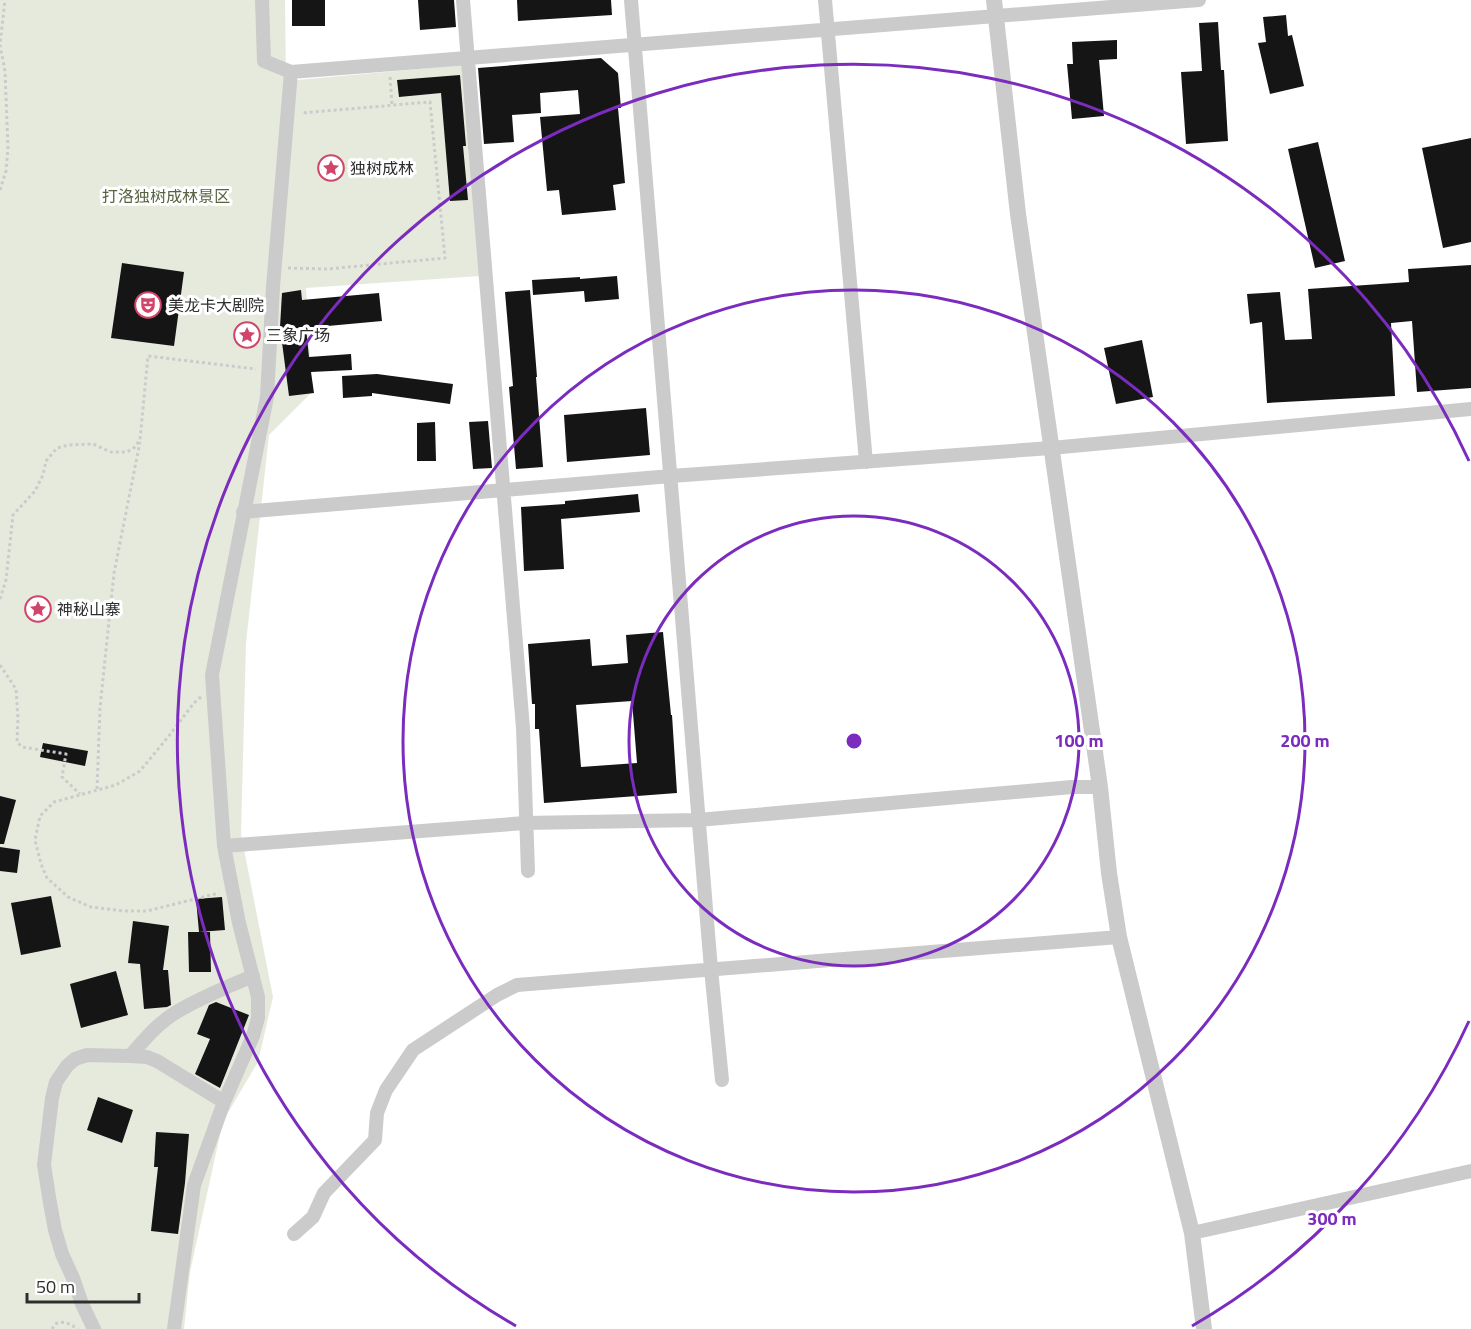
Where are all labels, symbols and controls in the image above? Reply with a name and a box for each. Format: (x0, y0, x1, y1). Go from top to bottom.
place icon: 独树成林 (316, 153, 346, 183)
place label: 独树成林 (350, 156, 414, 180)
park label: 打洛独树成林景区 (102, 184, 230, 208)
theatre icon: 美龙卡大剧院 (133, 290, 163, 320)
place label: 美龙卡大剧院 (168, 293, 264, 317)
place icon: 三象广场 (232, 320, 262, 350)
place label: 三象广场 (266, 323, 330, 347)
place icon: 神秘山寨 (23, 594, 53, 624)
place label: 神秘山寨 (57, 597, 121, 621)
text: 100 m (1054, 727, 1104, 754)
text: 200 m (1280, 727, 1330, 754)
centre of rings (844, 731, 864, 751)
text: 300 m (1307, 1205, 1357, 1232)
scale bar (27, 1266, 140, 1304)
text: 50 m (36, 1273, 75, 1300)

